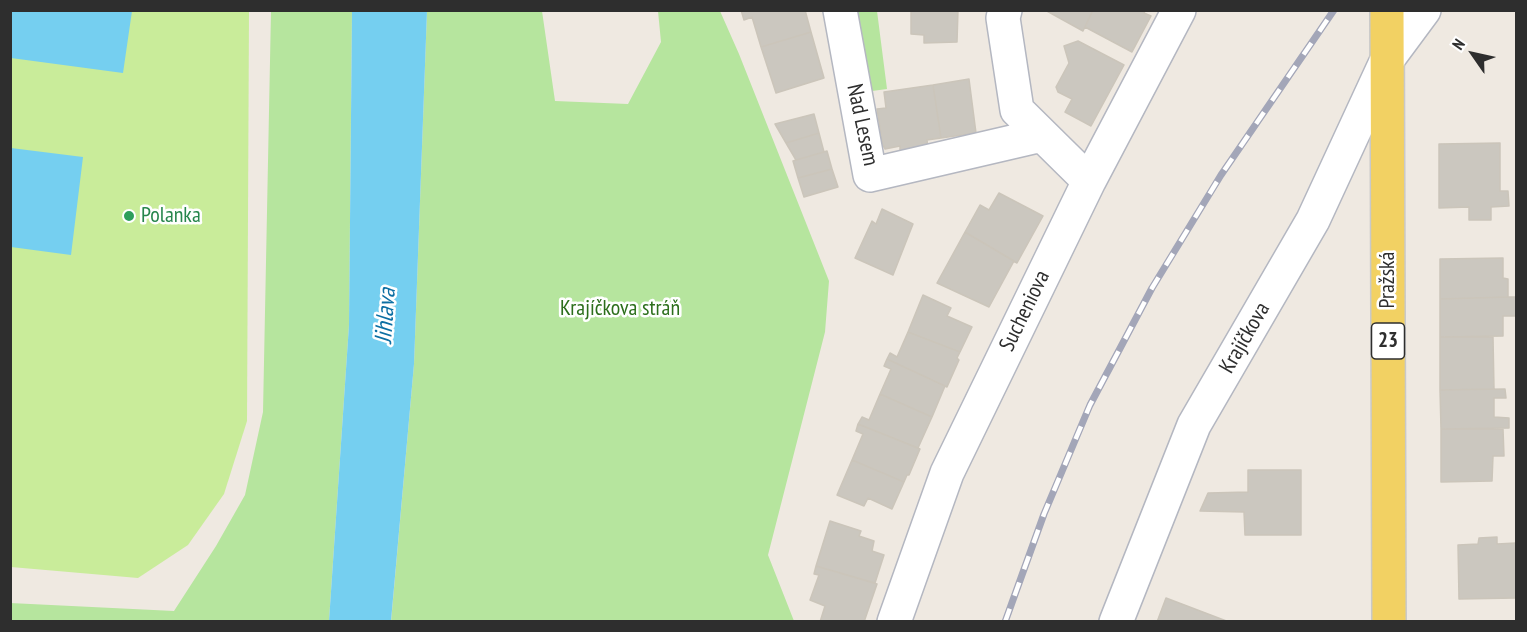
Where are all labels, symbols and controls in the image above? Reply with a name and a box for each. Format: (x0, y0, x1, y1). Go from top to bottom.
north arrow (1443, 24, 1503, 84)
text: N (1447, 35, 1469, 53)
street label: Nad Lesem (840, 82, 884, 168)
place label: Polanka (141, 203, 201, 229)
marker: Polanka (122, 209, 136, 223)
street label: Pražská (1375, 252, 1401, 308)
street label: Sucheniova (994, 266, 1056, 356)
water label: Jihlava (370, 287, 402, 345)
park label: Krajíčkova stráň (560, 296, 680, 322)
street label: Krajíčkova (1214, 298, 1276, 378)
road number: 23 (1372, 323, 1404, 359)

